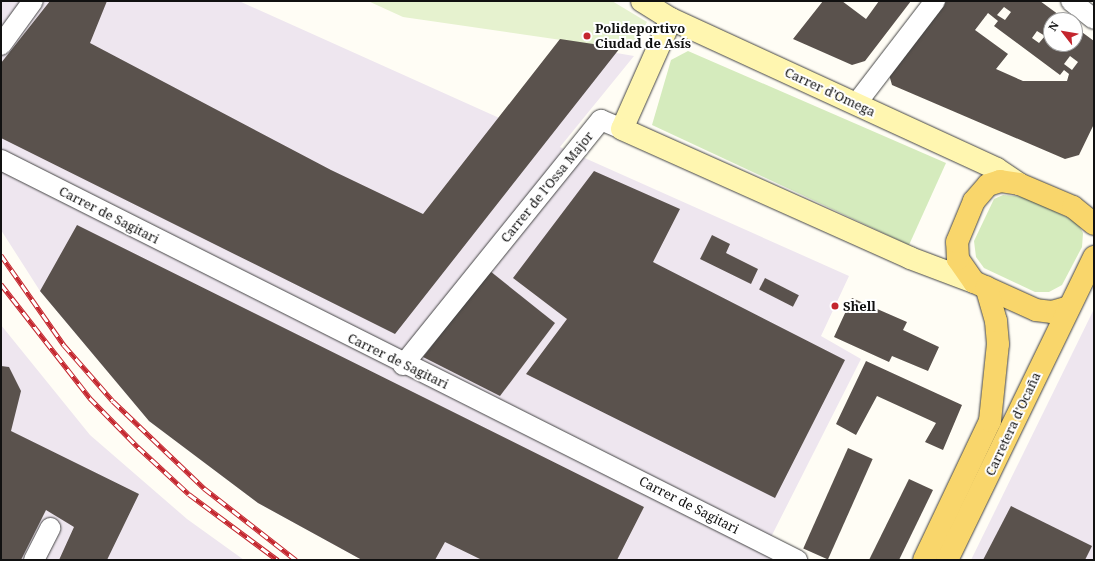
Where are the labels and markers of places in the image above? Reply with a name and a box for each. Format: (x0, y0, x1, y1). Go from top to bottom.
place label: Polideportivo Ciudad de Asís (595, 21, 691, 52)
marker: Polideportivo Ciudad de Asís (582, 31, 592, 41)
place label: Shell (843, 298, 876, 314)
marker: Shell (830, 301, 840, 311)

